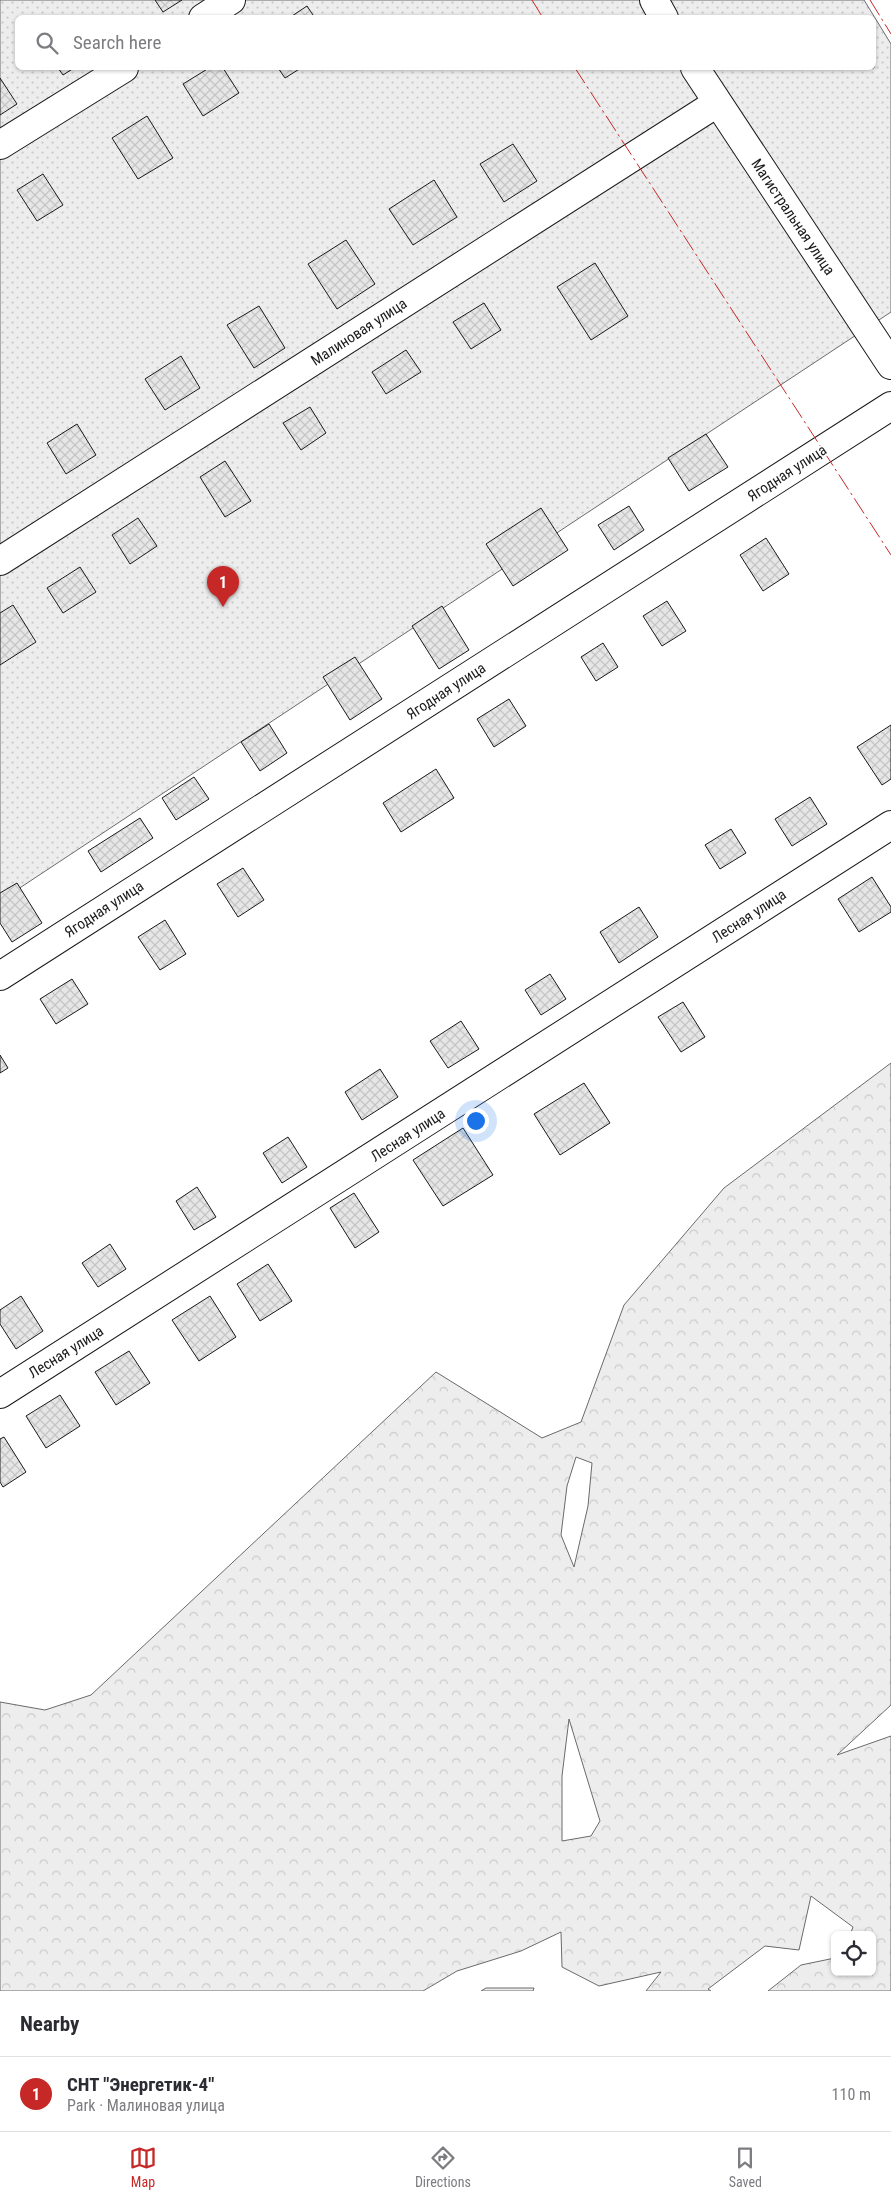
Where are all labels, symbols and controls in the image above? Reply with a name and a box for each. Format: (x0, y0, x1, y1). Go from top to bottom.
search box (15, 15, 876, 70)
icon: search (33, 29, 61, 57)
text: Search here (73, 31, 161, 54)
street label: Магистральная улица (747, 155, 839, 279)
street label: Малиновая улица (308, 294, 410, 370)
street label: Ягодная улица (744, 441, 830, 505)
pin: 1 (207, 566, 239, 607)
street label: Ягодная улица (403, 659, 489, 723)
street label: Ягодная улица (61, 877, 147, 941)
street label: Лесная улица (708, 885, 790, 947)
street label: Лесная улица (367, 1104, 449, 1166)
your location (463, 1108, 489, 1134)
street label: Лесная улица (25, 1322, 107, 1382)
map controls (831, 1931, 876, 1976)
button: locate (831, 1931, 876, 1976)
text: Nearby (20, 2012, 79, 2036)
text: СНТ "Энергетик-4" (67, 2073, 214, 2096)
text: 1 (32, 2085, 40, 2104)
text: 110 m (832, 2085, 871, 2104)
text: Park · Малиновая улица (67, 2096, 225, 2115)
tab: Map (129, 2144, 157, 2190)
tab: Directions (415, 2144, 471, 2190)
tab: Saved (729, 2144, 762, 2190)

